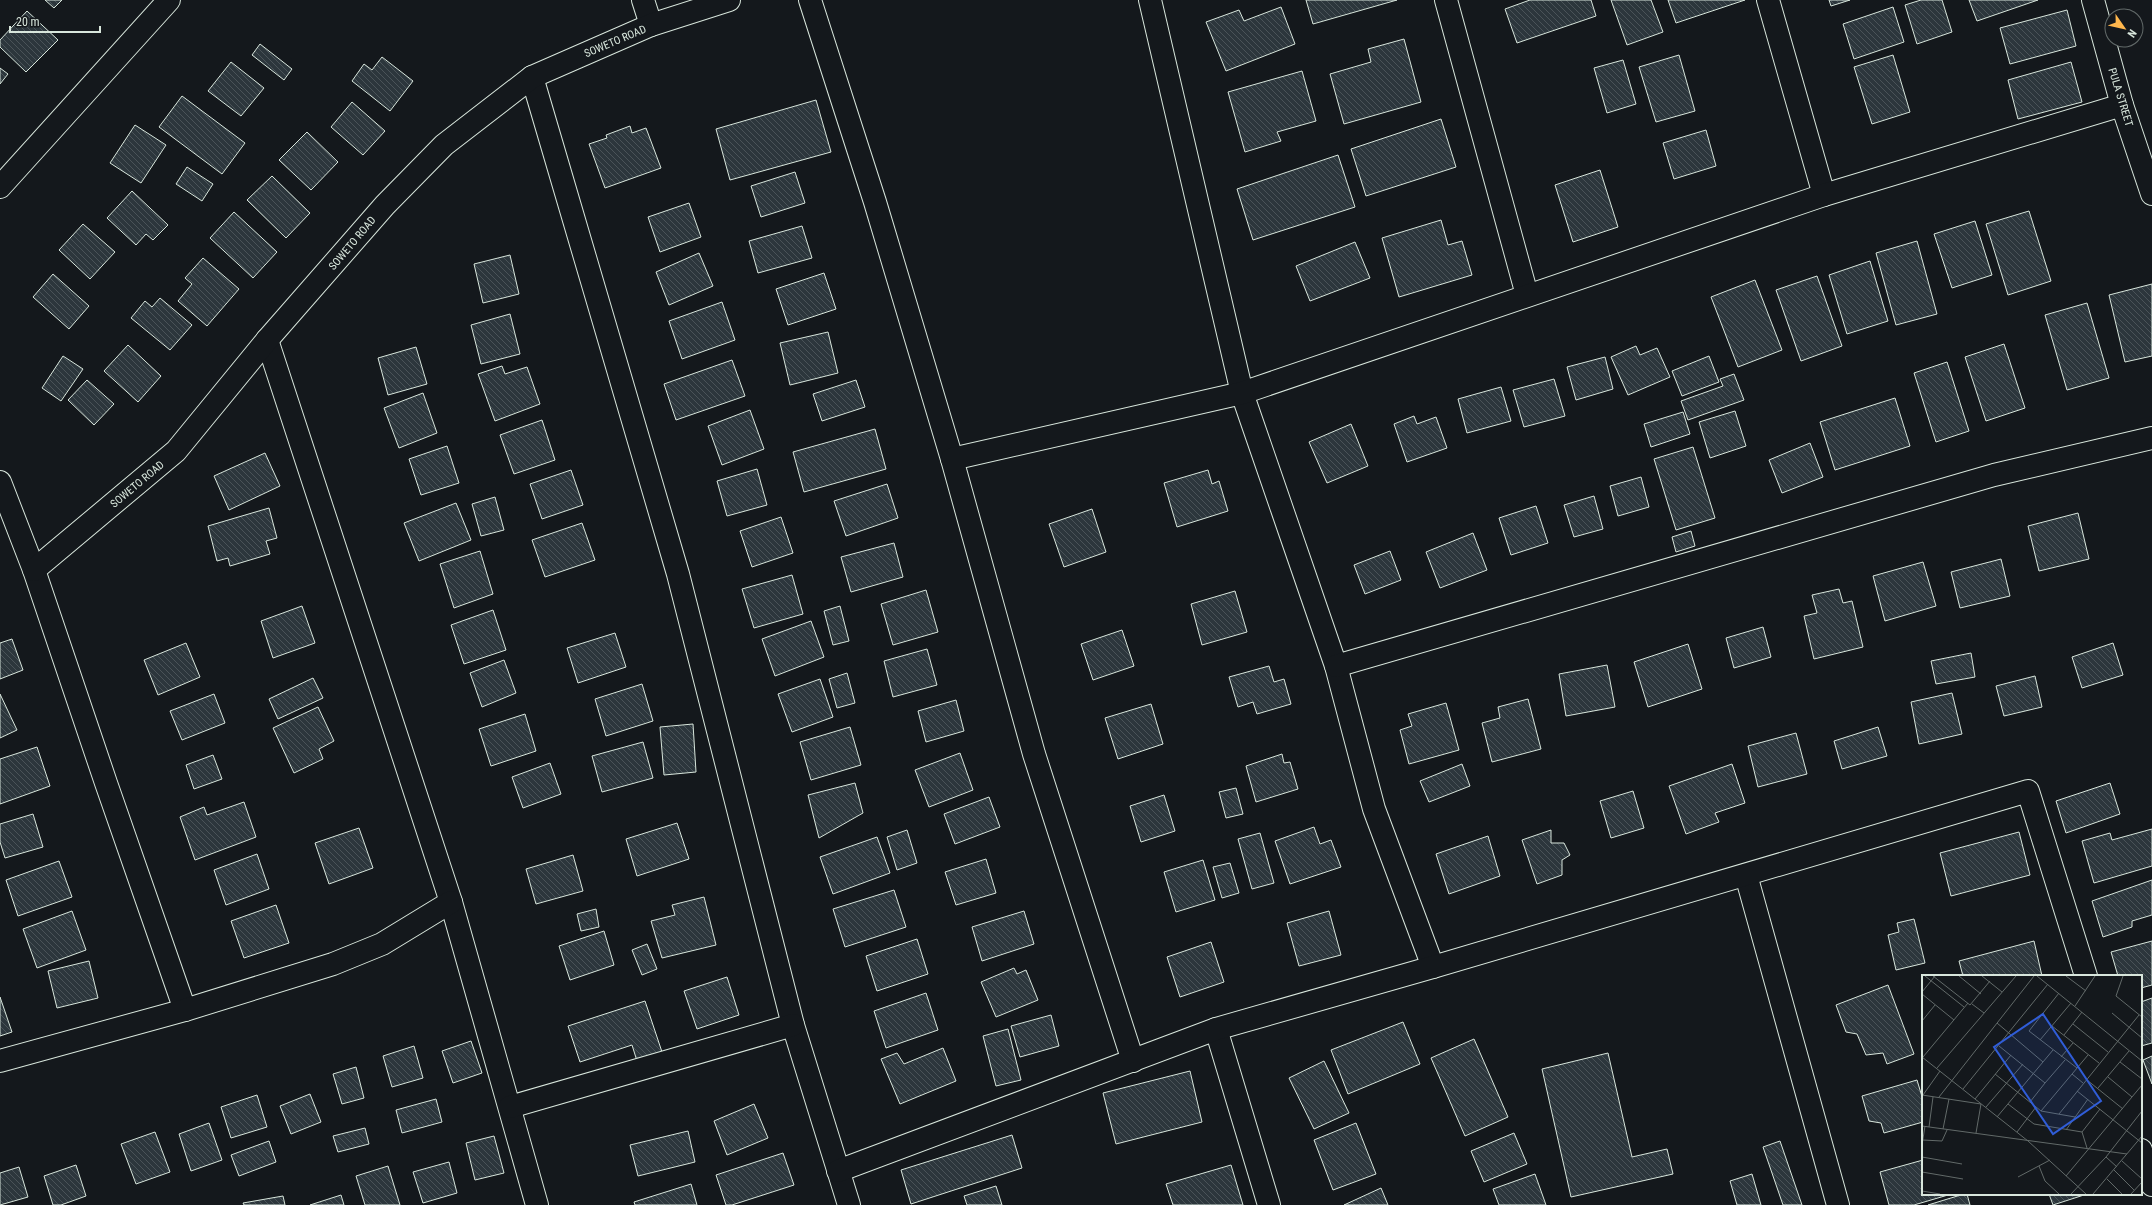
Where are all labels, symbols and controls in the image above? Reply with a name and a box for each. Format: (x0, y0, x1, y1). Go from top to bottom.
scale bar (10, 8, 100, 34)
north arrow (2104, 8, 2144, 48)
text: 20 m (16, 15, 40, 29)
street label: SOWETO ROAD (582, 23, 648, 60)
text: N (2124, 27, 2139, 40)
street label: PULA STREET (2105, 66, 2136, 128)
street label: SOWETO ROAD (326, 214, 379, 273)
street label: SOWETO ROAD (108, 458, 167, 511)
inset map (1922, 975, 2142, 1195)

